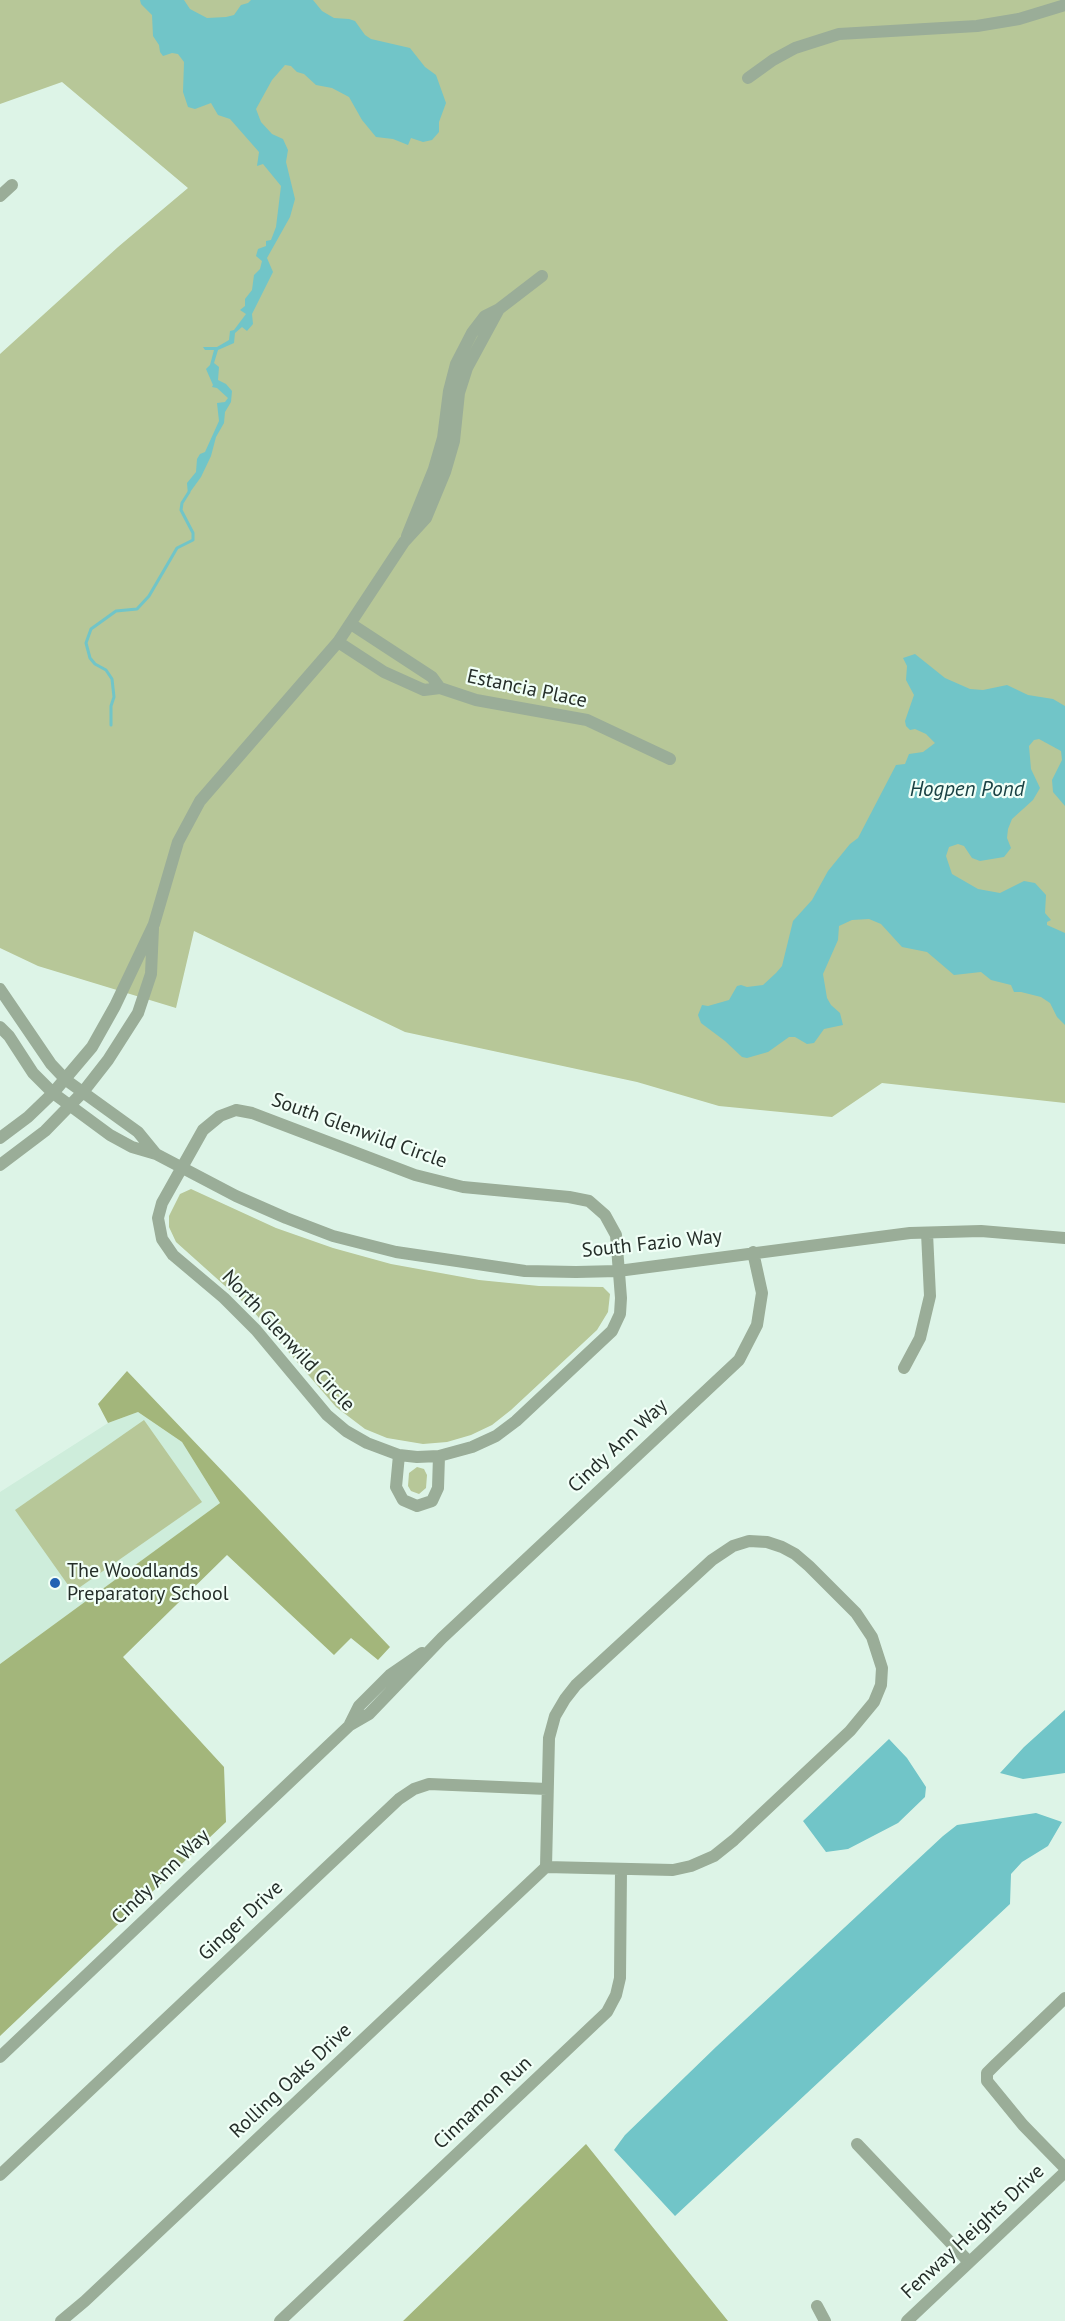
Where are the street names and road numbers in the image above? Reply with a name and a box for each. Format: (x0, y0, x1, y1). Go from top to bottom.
street label: Estancia Place (465, 665, 589, 713)
street label: South Glenwild Circle (268, 1088, 450, 1174)
street label: South Fazio Way (581, 1225, 723, 1263)
street label: North Glenwild Circle (216, 1265, 360, 1417)
street label: Cindy Ann Way (563, 1394, 673, 1498)
street label: Cindy Ann Way (107, 1824, 215, 1930)
street label: Ginger Drive (194, 1876, 288, 1966)
street label: Rolling Oaks Drive (225, 2019, 357, 2143)
street label: Cinnamon Run (429, 2052, 537, 2154)
street label: Fenway Heights Drive (897, 2160, 1049, 2304)

